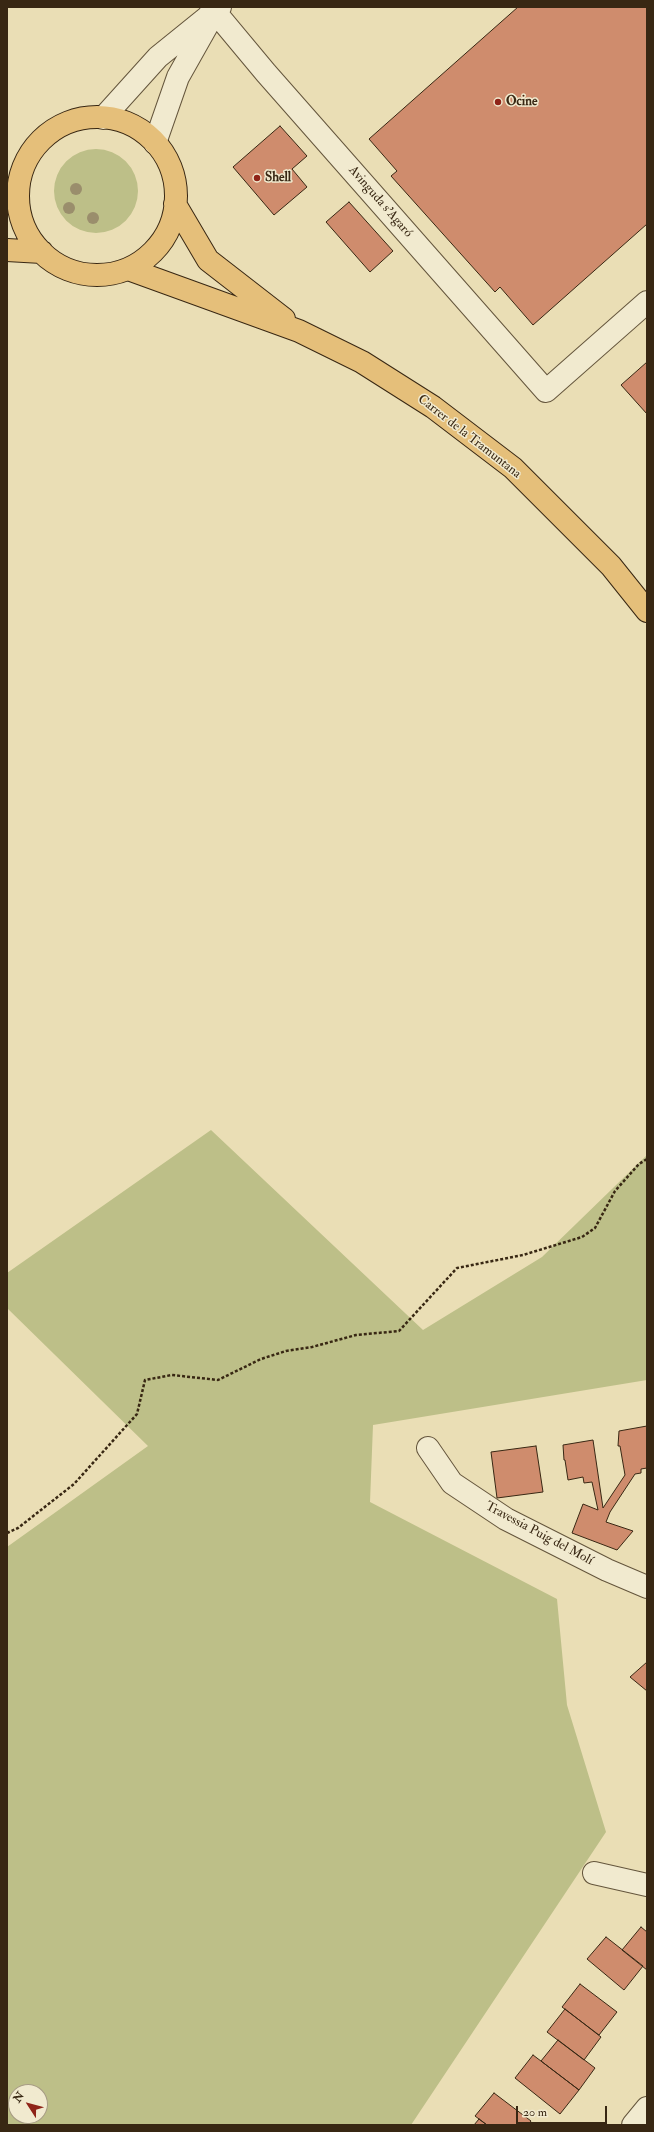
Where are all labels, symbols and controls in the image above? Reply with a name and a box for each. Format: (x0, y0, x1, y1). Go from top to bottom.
place label: Ocine (506, 94, 537, 110)
marker: Ocine (493, 97, 503, 107)
street label: Avinguda s'Agaró (345, 163, 415, 241)
place label: Shell (265, 170, 291, 186)
marker: Shell (252, 173, 262, 183)
street label: Carrer de la Tramuntana (414, 392, 524, 482)
street label: Travessia Puig del Molí (482, 1499, 596, 1569)
north arrow (8, 2084, 48, 2124)
text: N (11, 2089, 27, 2105)
scale bar (518, 2098, 609, 2124)
text: 20 m (523, 2105, 547, 2120)

